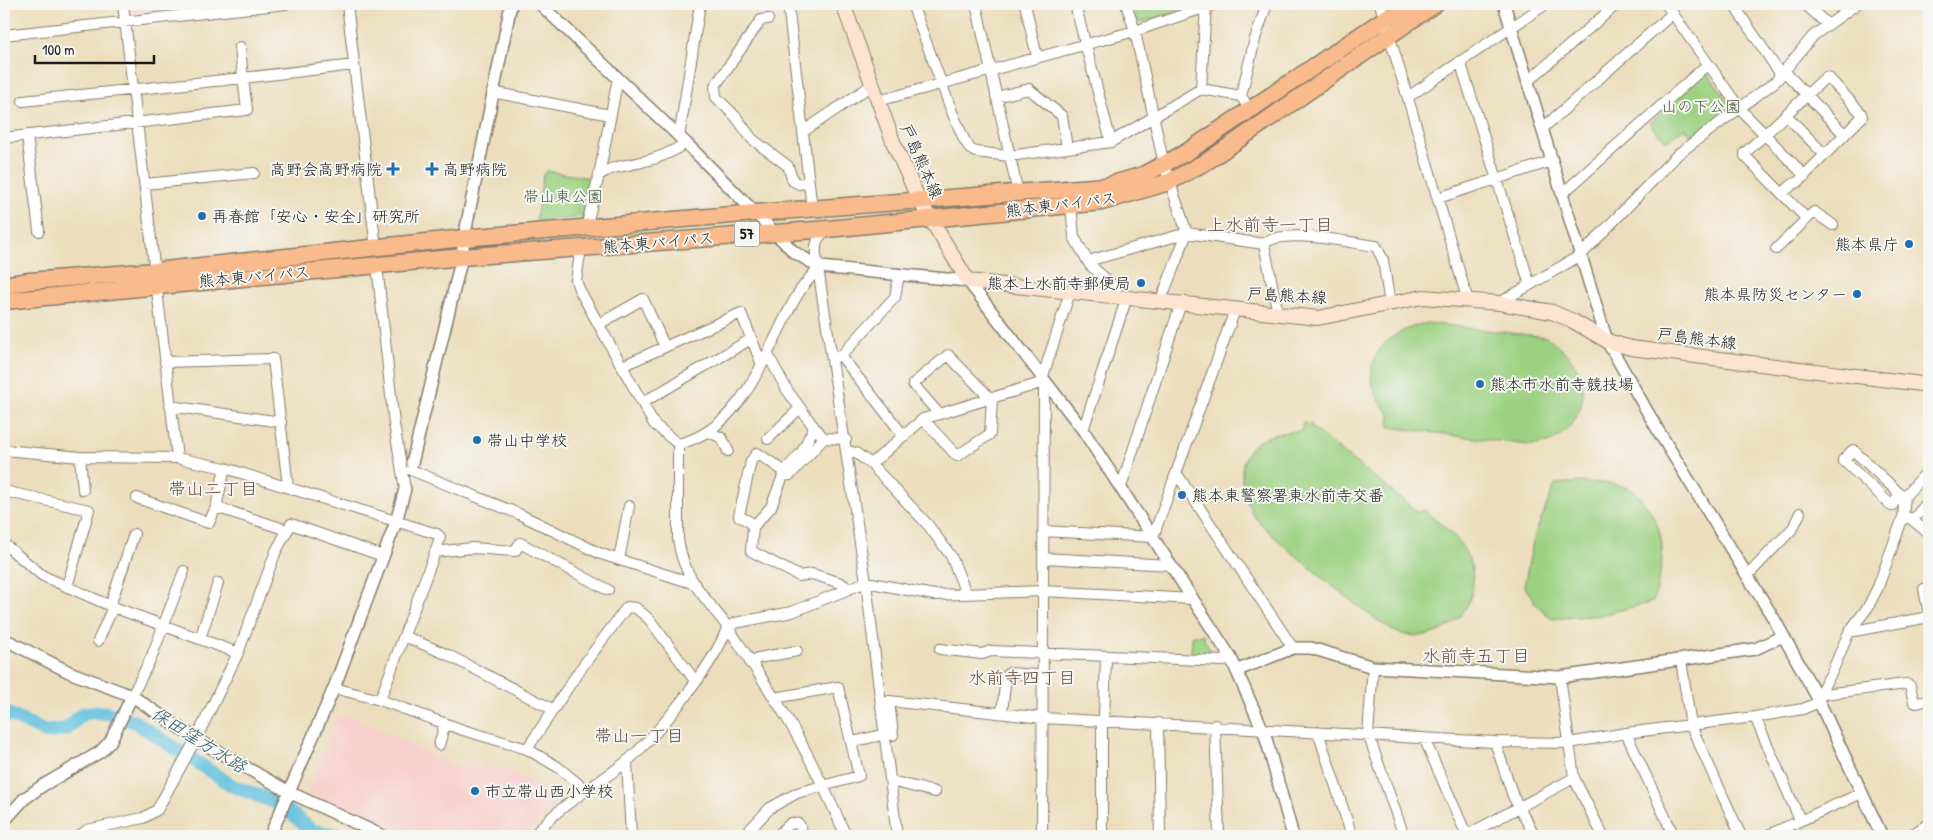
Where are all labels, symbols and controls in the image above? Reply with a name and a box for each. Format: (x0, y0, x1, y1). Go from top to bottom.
scale bar (35, 32, 154, 64)
text: 100 m (42, 39, 75, 60)
park label: 山の下公園 (1661, 95, 1741, 117)
street label: 戸島熊本線 (896, 120, 948, 202)
place label: 高野会高野病院 (270, 158, 382, 180)
place label: 高野病院 (443, 158, 507, 180)
marker: 高野会高野病院 (386, 162, 400, 176)
marker: 高野病院 (425, 162, 439, 176)
park label: 帯山東公園 (523, 185, 603, 207)
street label: 熊本東バイパス (1004, 186, 1118, 222)
place label: 再春館「安心・安全」研究所 (212, 205, 420, 227)
marker: 再春館「安心・安全」研究所 (196, 210, 208, 222)
district label: 上水前寺一丁目 (1207, 212, 1333, 237)
road number: 57 (734, 222, 760, 246)
street label: 熊本東バイパス (601, 226, 715, 258)
place label: 熊本県庁 (1835, 233, 1899, 255)
marker: 熊本県庁 (1903, 238, 1915, 250)
street label: 熊本東バイパス (197, 260, 311, 292)
place label: 熊本上水前寺郵便局 (987, 272, 1131, 294)
marker: 熊本上水前寺郵便局 (1135, 277, 1147, 289)
street label: 戸島熊本線 (1246, 282, 1328, 308)
place label: 熊本県防災センター (1704, 283, 1847, 305)
marker: 熊本県防災センター (1851, 288, 1863, 300)
street label: 戸島熊本線 (1656, 322, 1738, 354)
place label: 熊本市水前寺競技場 (1490, 373, 1634, 395)
marker: 熊本市水前寺競技場 (1474, 378, 1486, 390)
place label: 帯山中学校 (487, 429, 567, 451)
marker: 帯山中学校 (471, 434, 483, 446)
district label: 帯山二丁目 (168, 476, 258, 501)
place label: 熊本東警察署東水前寺交番 (1192, 484, 1384, 506)
marker: 熊本東警察署東水前寺交番 (1176, 489, 1188, 501)
district label: 水前寺五丁目 (1422, 643, 1530, 668)
district label: 水前寺四丁目 (968, 665, 1076, 690)
water label: 保田窪方水路 (147, 700, 253, 779)
district label: 帯山一丁目 (594, 723, 684, 748)
place label: 市立帯山西小学校 (485, 780, 613, 802)
marker: 市立帯山西小学校 (469, 785, 481, 797)

